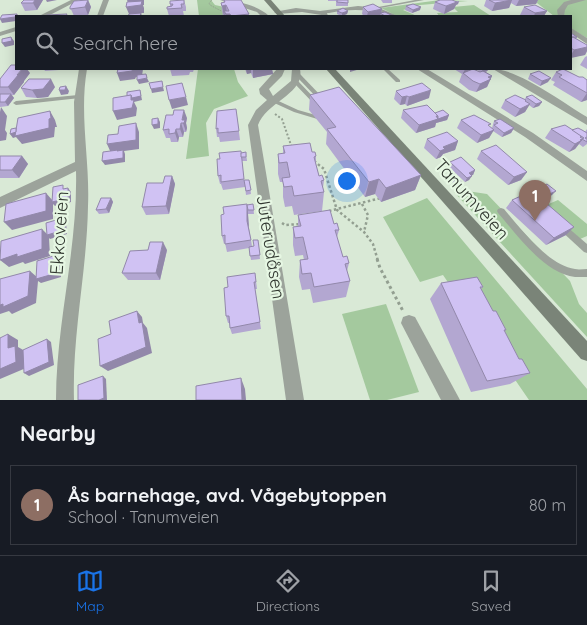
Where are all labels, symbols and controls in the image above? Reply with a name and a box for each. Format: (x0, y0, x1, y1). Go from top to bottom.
search box (15, 15, 572, 70)
icon: search (33, 29, 61, 57)
text: Search here (73, 31, 178, 55)
street label: Tanumveien (430, 154, 514, 244)
your location (334, 168, 360, 194)
pin: 1 (519, 180, 551, 221)
street label: Ekkoveien (45, 190, 73, 276)
street label: Juterudåsen (251, 193, 291, 301)
text: Nearby (20, 420, 96, 446)
text: Ås barnehage, avd. Vågebytoppen (68, 483, 387, 507)
text: 1 (34, 495, 40, 515)
text: 80 m (529, 495, 566, 515)
text: School · Tanumveien (68, 507, 219, 527)
tab: Map (76, 567, 104, 615)
tab: Directions (256, 567, 320, 615)
tab: Saved (471, 567, 511, 615)

